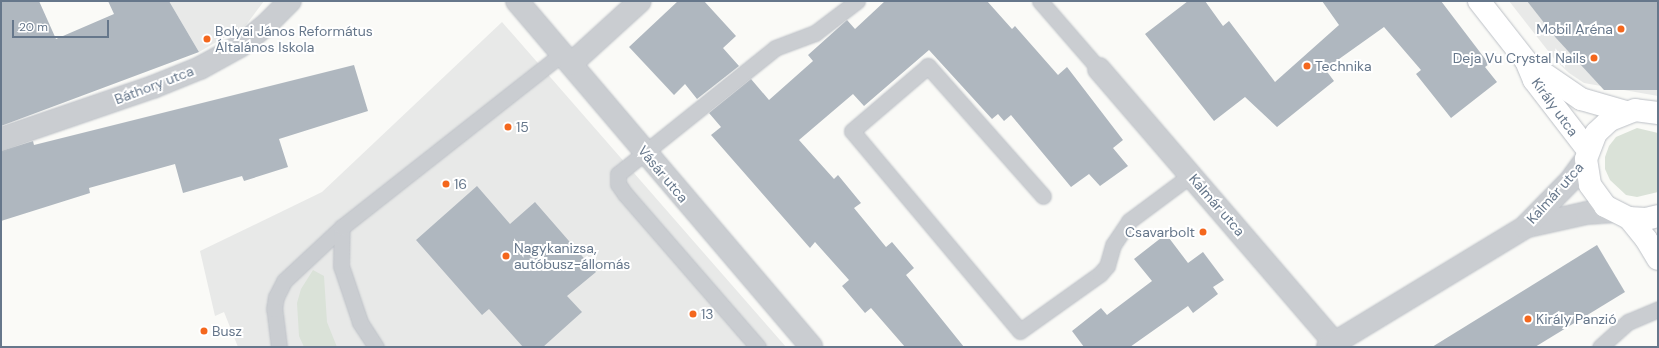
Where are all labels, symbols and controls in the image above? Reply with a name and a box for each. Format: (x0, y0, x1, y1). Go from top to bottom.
scale bar (14, 12, 111, 38)
text: 20 m (19, 19, 48, 35)
place label: Mobil Aréna (1536, 21, 1613, 37)
place label: Bolyai János Református Általános Iskola (215, 23, 373, 56)
marker: Mobil Aréna (1616, 24, 1626, 34)
marker: Bolyai János Református Általános Iskola (202, 34, 212, 44)
place label: Deja Vu Crystal Nails (1453, 50, 1586, 66)
marker: Deja Vu Crystal Nails (1589, 53, 1599, 63)
place label: Technika (1315, 58, 1372, 74)
marker: Technika (1302, 61, 1312, 71)
street label: Báthory utca (112, 62, 196, 108)
street label: Király utca (1528, 75, 1582, 139)
place label: 15 (516, 119, 529, 135)
marker: 15 (503, 122, 513, 132)
street label: Vásár utca (634, 142, 692, 206)
street label: Kalmár utca (1523, 159, 1587, 227)
street label: Kalmár utca (1186, 171, 1248, 239)
place label: 16 (454, 176, 467, 192)
marker: 16 (441, 179, 451, 189)
place label: Csavarbolt (1125, 224, 1195, 240)
marker: Csavarbolt (1198, 227, 1208, 237)
place label: Nagykanizsa, autóbusz-állomás (514, 240, 630, 272)
marker: Nagykanizsa, autóbusz-állomás (501, 251, 511, 261)
place label: 13 (701, 306, 714, 322)
marker: 13 (688, 309, 698, 319)
place label: Király Panzió (1536, 311, 1616, 327)
marker: Király Panzió (1523, 314, 1533, 324)
place label: Busz (212, 323, 242, 339)
marker: Busz (199, 326, 209, 336)

